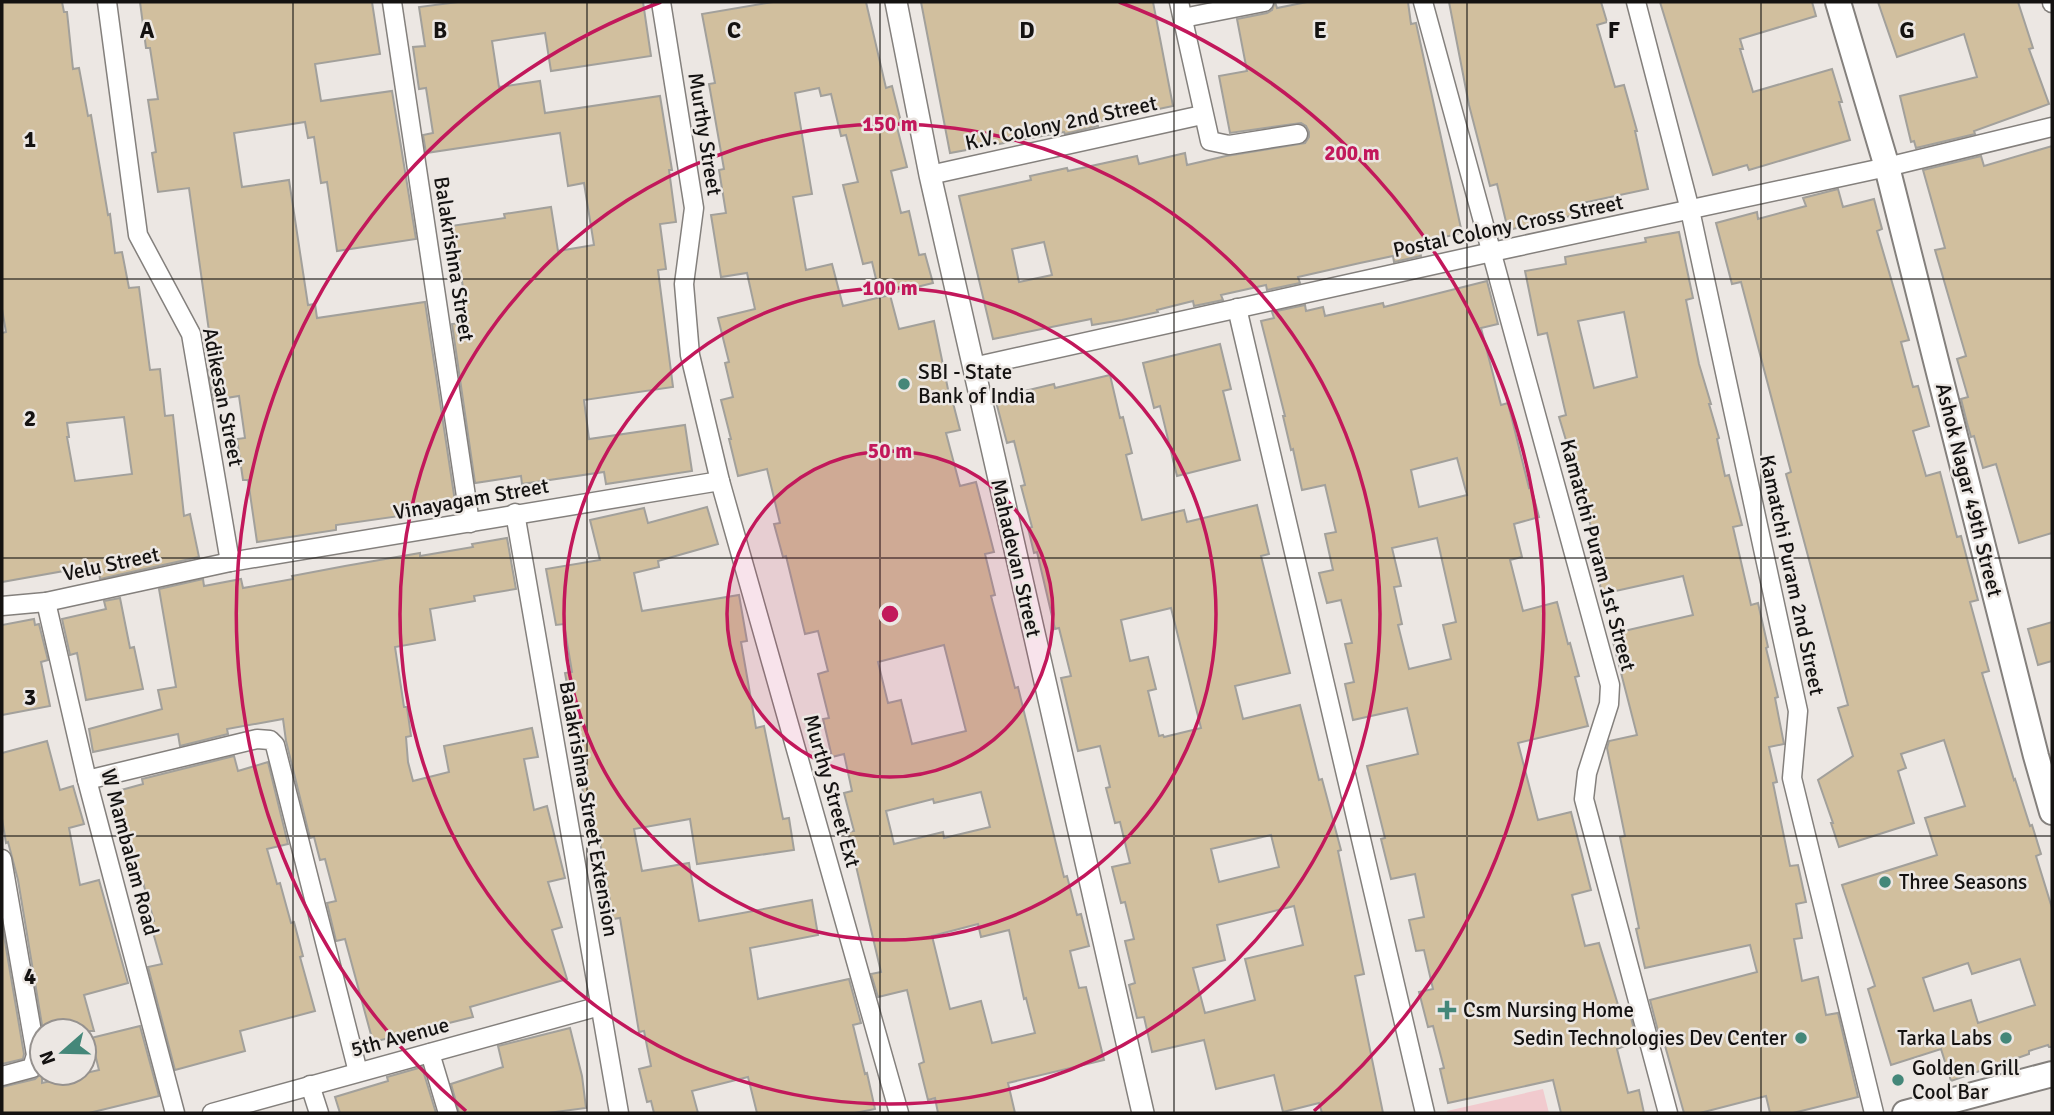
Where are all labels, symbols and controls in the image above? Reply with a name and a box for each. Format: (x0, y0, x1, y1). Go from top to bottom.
text: A (140, 16, 155, 45)
text: B (433, 16, 447, 45)
text: C (727, 16, 741, 45)
text: D (1019, 16, 1035, 45)
text: E (1313, 16, 1327, 45)
text: F (1608, 16, 1620, 45)
text: G (1899, 16, 1915, 45)
street label: Murthy Street (682, 71, 728, 197)
street label: K.V. Colony 2nd Street (963, 90, 1159, 156)
text: 150 m (862, 111, 918, 137)
text: 1 (24, 125, 36, 154)
text: 200 m (1324, 140, 1380, 166)
street label: Balakrishna Street (428, 175, 480, 343)
street label: Postal Colony Cross Street (1390, 189, 1626, 263)
text: 100 m (862, 275, 918, 301)
street label: Adikesan Street (197, 325, 249, 469)
place label: SBI - State Bank of India (918, 359, 1035, 409)
marker: SBI - State Bank of India (896, 376, 912, 392)
street label: Ashok Nagar 49th Street (1930, 380, 2008, 600)
text: 2 (24, 404, 36, 433)
street label: Kamatchi Puram 1st Street (1555, 436, 1641, 674)
text: 50 m (868, 438, 912, 464)
street label: Kamatchi Puram 2nd Street (1754, 452, 1830, 698)
street label: Vinayagam Street (391, 473, 551, 525)
street label: Mahadevan Street (985, 476, 1047, 640)
street label: Velu Street (60, 541, 162, 587)
centre of rings (878, 602, 902, 626)
street label: Balakrishna Street Extension (554, 679, 624, 939)
text: 3 (24, 683, 36, 712)
street label: Murthy Street Ext (798, 712, 866, 870)
street label: W Mambalam Road (95, 766, 165, 938)
place label: Three Seasons (1899, 869, 2027, 895)
marker: Three Seasons (1877, 874, 1893, 890)
text: 4 (24, 962, 36, 991)
place label: Csm Nursing Home (1463, 997, 1634, 1023)
marker: Csm Nursing Home (1437, 1000, 1457, 1020)
street label: 5th Avenue (348, 1011, 452, 1063)
north arrow (28, 1017, 98, 1087)
place label: Sedin Technologies Dev Center (1513, 1025, 1787, 1051)
place label: Tarka Labs (1897, 1025, 1992, 1051)
marker: Sedin Technologies Dev Center (1793, 1030, 1809, 1046)
marker: Tarka Labs (1998, 1030, 2014, 1046)
text: N (34, 1047, 62, 1068)
place label: Golden Grill Cool Bar (1912, 1055, 2020, 1105)
marker: Golden Grill Cool Bar (1890, 1072, 1906, 1088)

